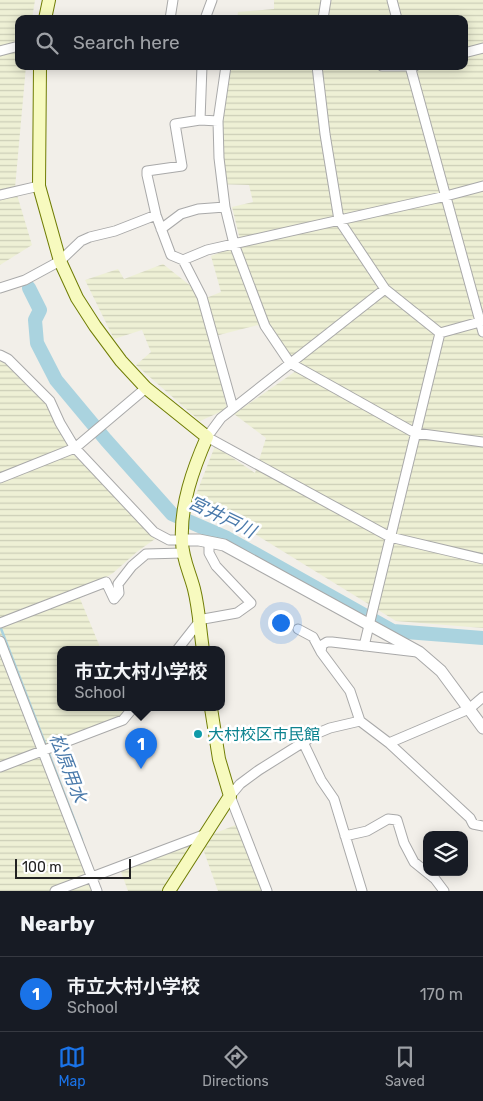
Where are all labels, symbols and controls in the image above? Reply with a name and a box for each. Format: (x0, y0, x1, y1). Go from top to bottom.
search box (15, 15, 468, 70)
icon: search (33, 29, 61, 57)
text: Search here (73, 31, 180, 54)
water label: 宮井戸川 (185, 491, 261, 544)
your location (268, 610, 294, 636)
popup (57, 646, 225, 711)
text: 市立大村小学校 (74, 660, 208, 683)
text: School (74, 683, 125, 702)
place label: 大村校区市民館 (208, 725, 320, 744)
pin: 1 (125, 728, 157, 769)
marker: 大村校区市民館 (192, 728, 204, 740)
water label: 松原用水 (45, 730, 92, 807)
map controls (423, 831, 468, 876)
button: layers (423, 831, 468, 876)
scale bar (15, 856, 131, 879)
text: 100 m (22, 859, 62, 876)
text: Nearby (20, 911, 95, 936)
text: 市立大村小学校 (67, 975, 200, 998)
text: 1 (32, 985, 40, 1004)
text: 170 m (420, 985, 463, 1004)
text: School (67, 998, 118, 1017)
tab: Map (58, 1043, 86, 1090)
tab: Directions (202, 1043, 269, 1090)
tab: Saved (385, 1043, 425, 1090)

